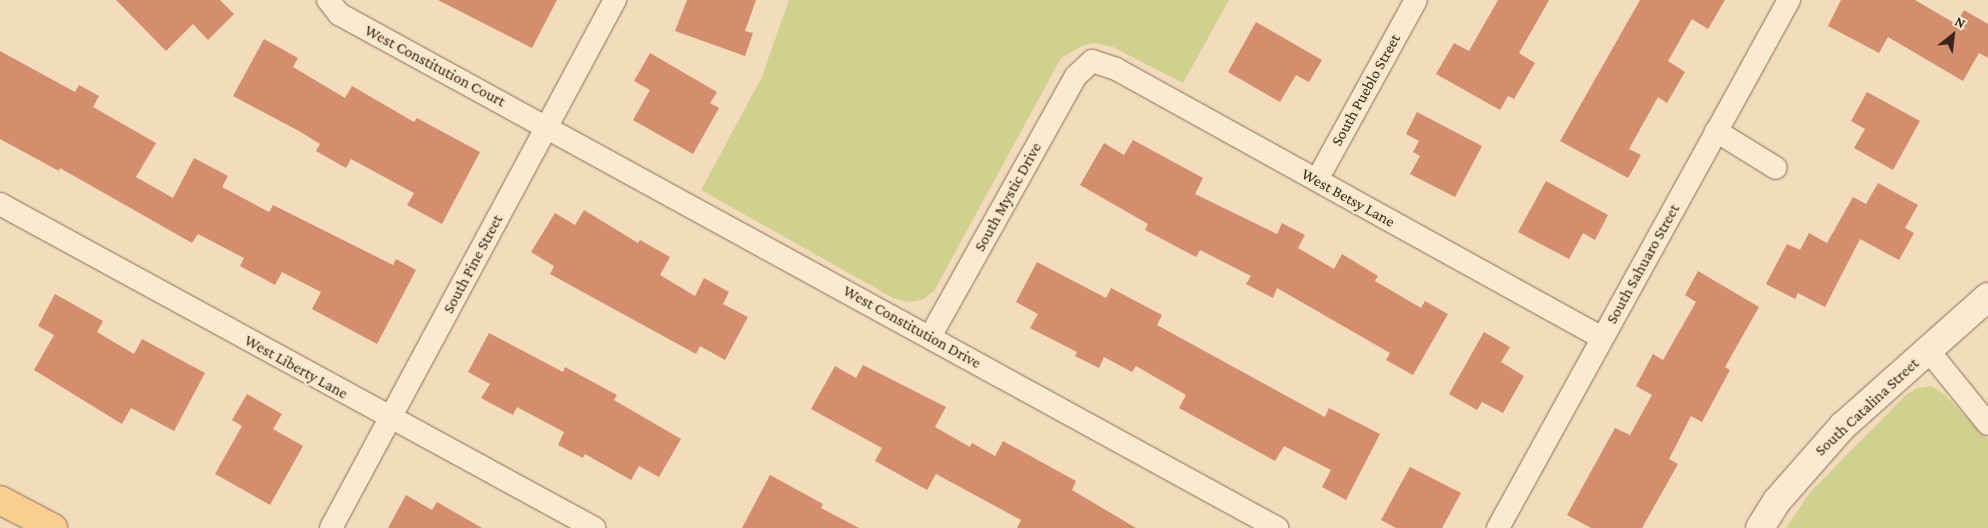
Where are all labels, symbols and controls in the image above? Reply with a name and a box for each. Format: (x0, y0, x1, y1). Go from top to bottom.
north arrow (1928, 10, 1978, 60)
text: N (1952, 13, 1968, 31)
street label: West Constitution Court (361, 21, 509, 111)
street label: South Pueblo Street (1327, 31, 1405, 149)
street label: South Mystic Drive (970, 139, 1046, 255)
street label: West Betsy Lane (1298, 164, 1398, 232)
street label: South Sahuaro Street (1602, 201, 1684, 327)
street label: South Pine Street (439, 211, 507, 317)
street label: West Constitution Drive (840, 281, 984, 373)
street label: West Liberty Lane (241, 331, 351, 403)
street label: South Catalina Street (1811, 354, 1923, 460)

